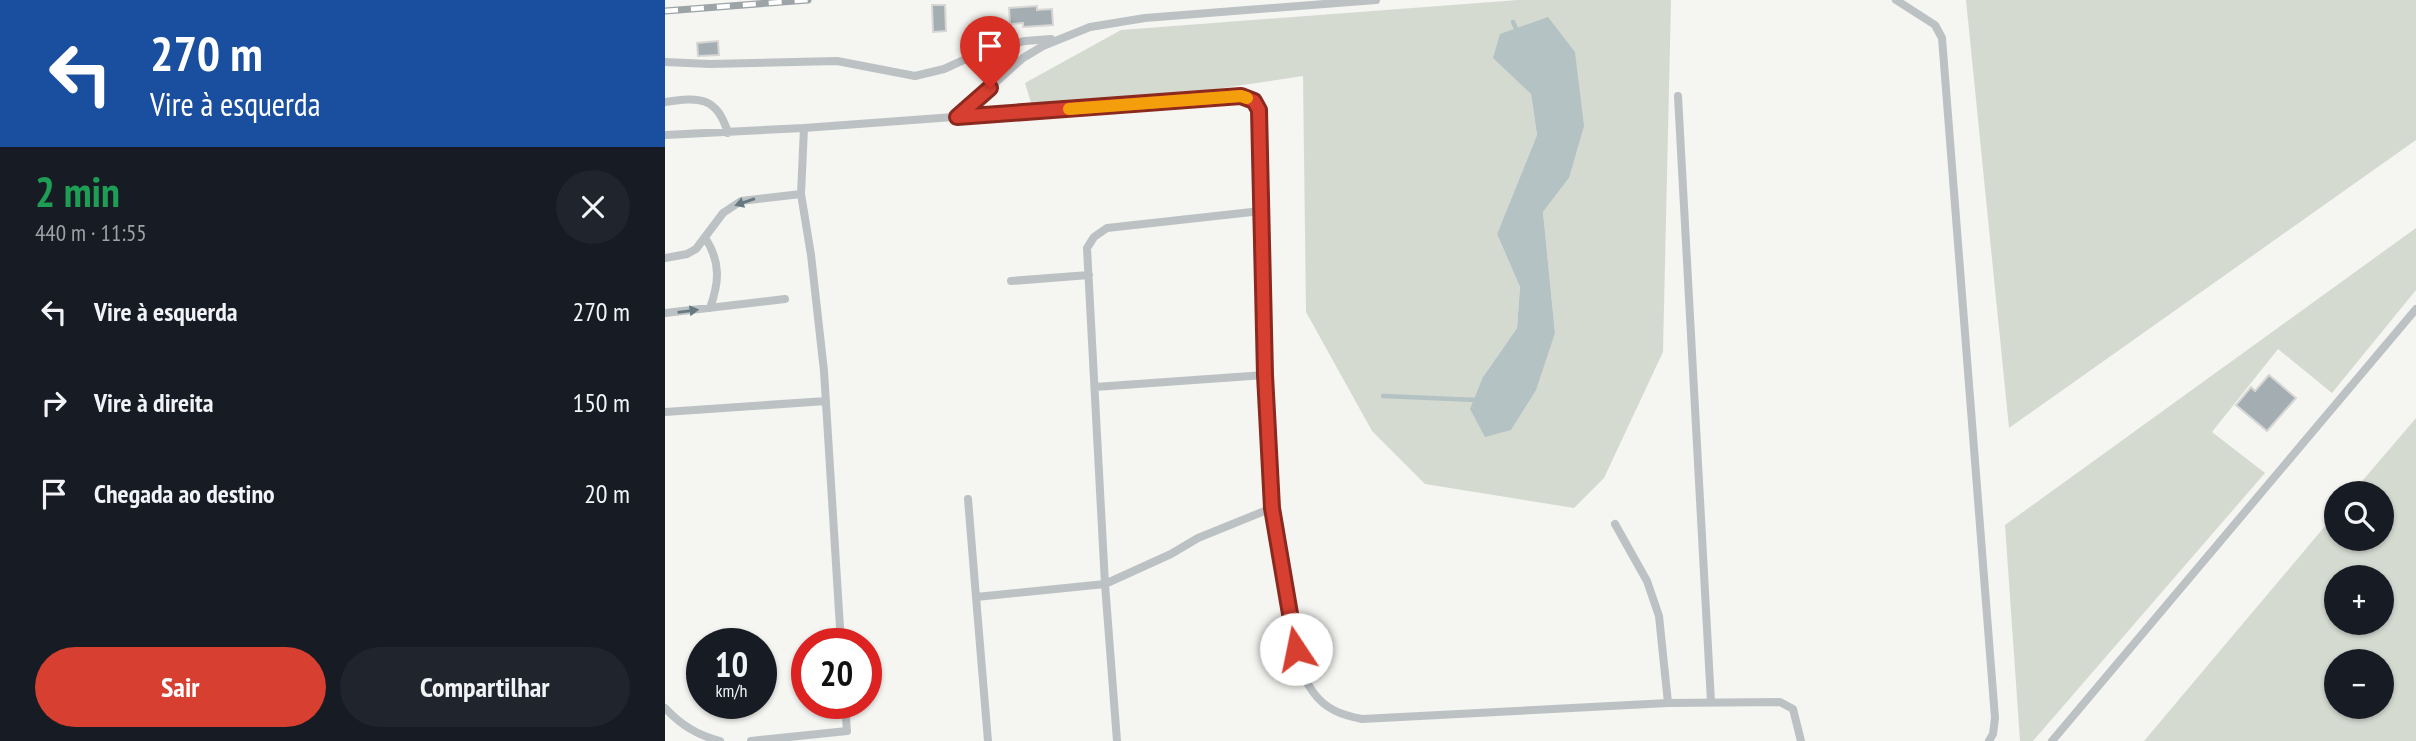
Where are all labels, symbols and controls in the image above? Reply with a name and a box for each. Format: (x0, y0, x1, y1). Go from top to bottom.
pin (960, 16, 1020, 88)
text: 270 m (150, 21, 263, 85)
icon: arrive (971, 27, 1009, 65)
icon: left (35, 28, 126, 119)
text: Vire à esquerda (150, 83, 321, 125)
text: 2 min (35, 164, 120, 219)
button: close (556, 170, 630, 244)
one-way arrow (735, 197, 756, 208)
text: 440 m · 11:55 (35, 218, 147, 247)
icon: left (35, 293, 73, 331)
text: Vire à esquerda (94, 295, 237, 328)
text: 270 m (572, 295, 630, 328)
one-way arrow (677, 305, 699, 316)
icon: right (35, 384, 73, 422)
text: Vire à direita (94, 386, 213, 419)
text: 150 m (572, 386, 630, 419)
icon: arrive (35, 475, 73, 513)
text: Chegada ao destino (94, 477, 275, 510)
text: 20 m (584, 477, 630, 510)
map controls (2324, 481, 2394, 719)
button: search (2324, 481, 2394, 551)
button: + (2324, 565, 2394, 635)
position arrow (1259, 612, 1333, 686)
speed limit sign: 20 (791, 628, 882, 719)
text: 10 (715, 641, 748, 687)
button: Sair (35, 647, 326, 727)
button: Compartilhar (340, 647, 630, 727)
button: − (2324, 649, 2394, 719)
text: km/h (716, 679, 747, 702)

